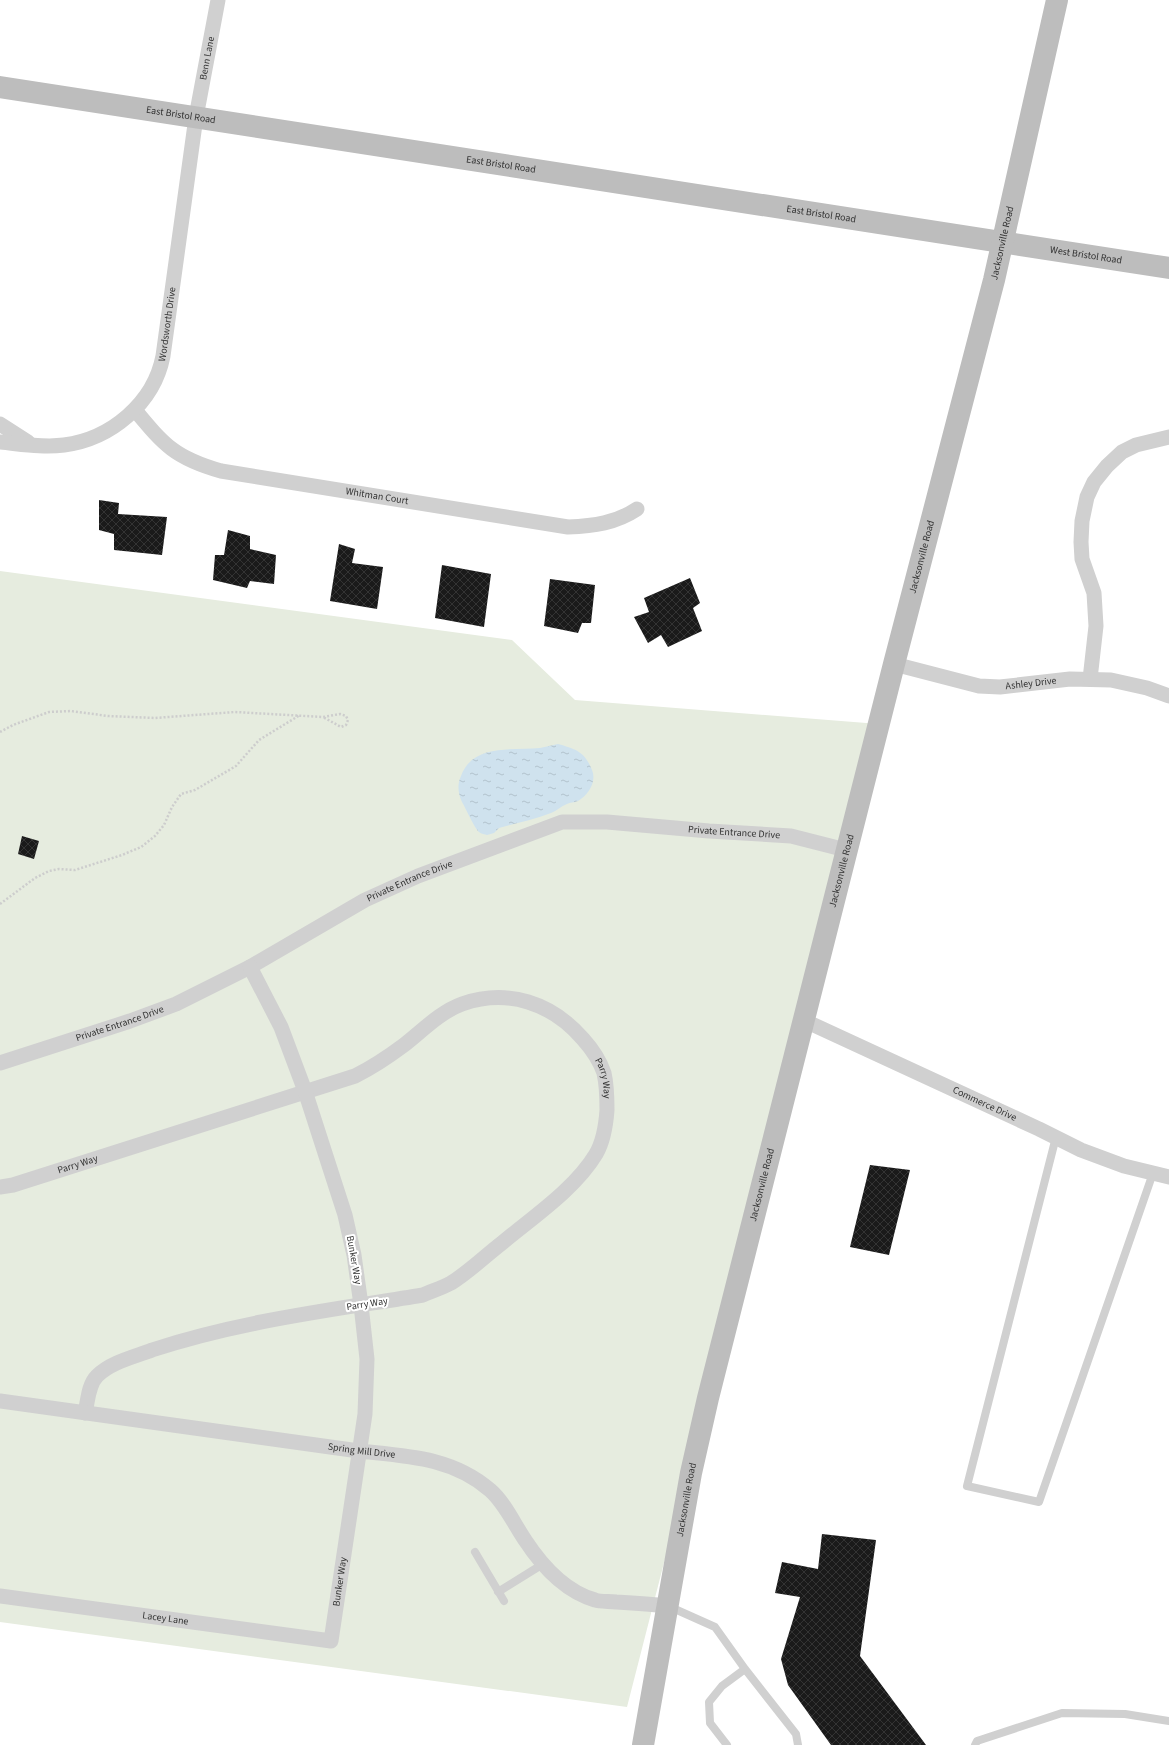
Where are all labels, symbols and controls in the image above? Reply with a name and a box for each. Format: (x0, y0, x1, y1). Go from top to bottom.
street label: Benn Lane (196, 35, 218, 81)
street label: East Bristol Road (145, 103, 217, 127)
street label: East Bristol Road (465, 152, 537, 177)
street label: East Bristol Road (785, 202, 857, 226)
street label: Jacksonville Road (987, 205, 1017, 281)
street label: West Bristol Road (1049, 243, 1123, 268)
street label: Wordsworth Drive (155, 286, 179, 363)
street label: Whitman Court (345, 484, 410, 508)
street label: Jacksonville Road (906, 519, 938, 595)
street label: Ashley Drive (1005, 674, 1057, 693)
street label: Private Entrance Drive (688, 822, 781, 842)
street label: Jacksonville Road (826, 833, 858, 909)
street label: Private Entrance Drive (364, 857, 455, 905)
street label: Private Entrance Drive (74, 1002, 166, 1045)
street label: Parry Way (591, 1055, 614, 1099)
street label: Commerce Drive (950, 1083, 1019, 1125)
street label: Jacksonville Road (746, 1147, 778, 1223)
street label: Parry Way (56, 1151, 100, 1177)
street label: Bunker Way (343, 1234, 365, 1286)
street label: Parry Way (345, 1294, 389, 1314)
street label: Spring Mill Drive (327, 1440, 396, 1462)
street label: Jacksonville Road (673, 1461, 700, 1538)
street label: Bunker Way (329, 1556, 351, 1607)
street label: Lacey Lane (142, 1608, 189, 1629)

